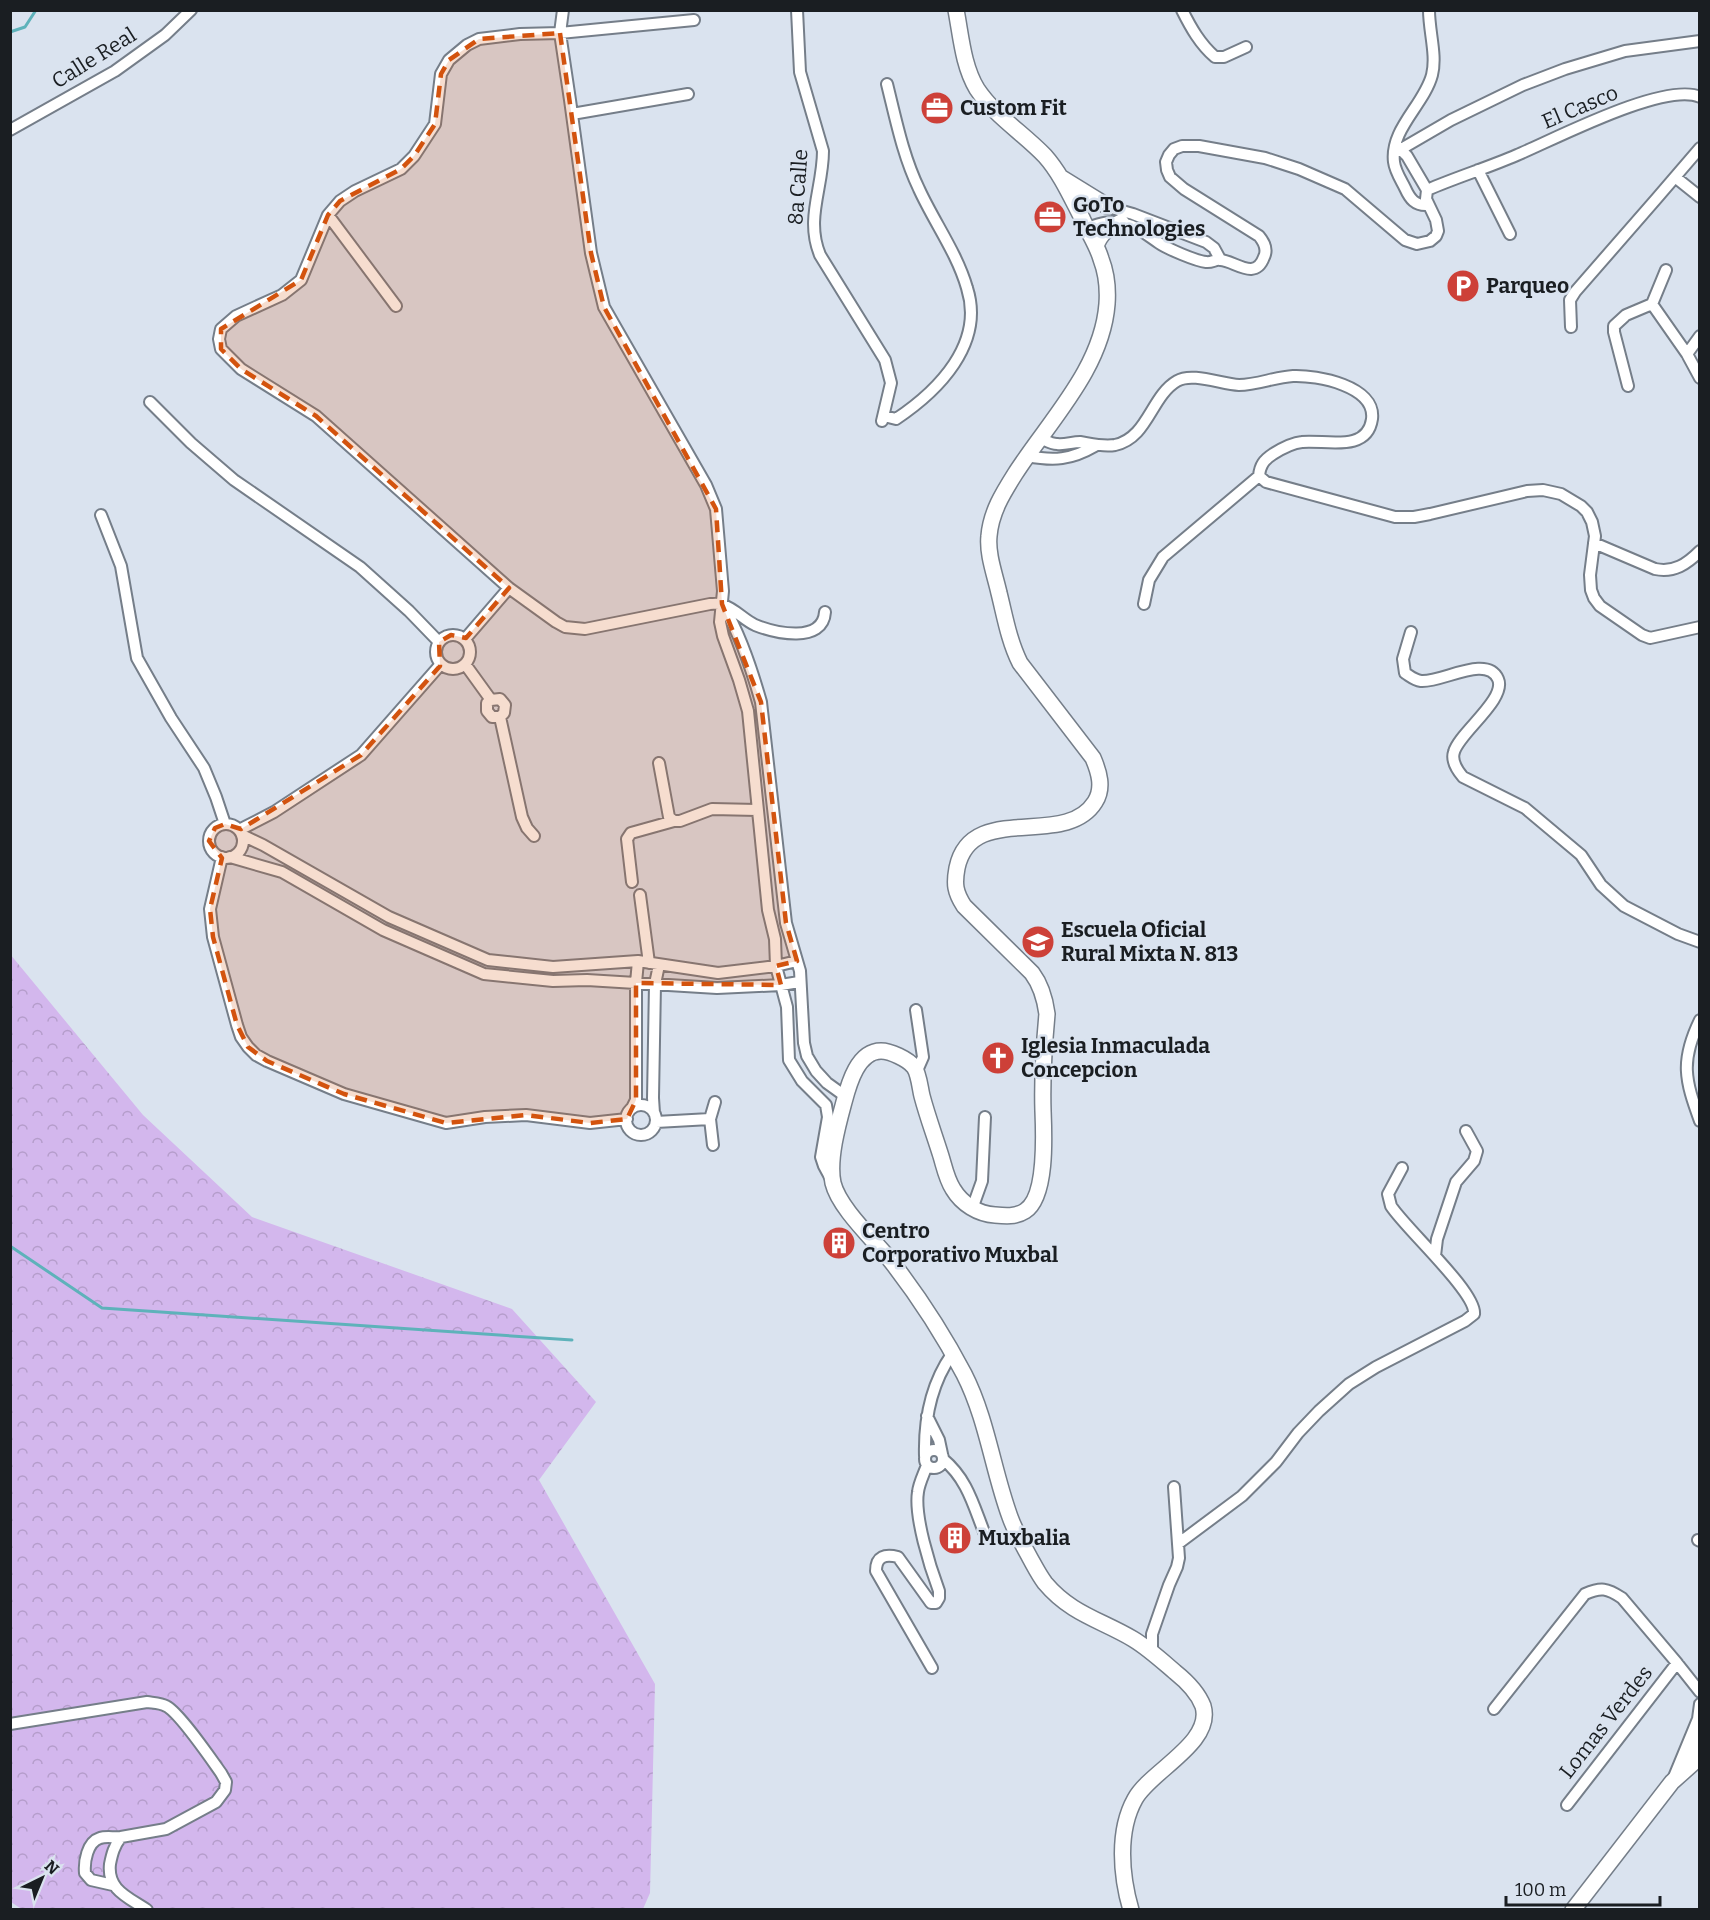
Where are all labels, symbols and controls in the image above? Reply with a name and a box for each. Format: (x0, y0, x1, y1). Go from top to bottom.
street label: Calle Real (47, 22, 141, 94)
street label: El Casco (1538, 79, 1622, 135)
office icon: Custom Fit (919, 90, 955, 126)
place label: Custom Fit (960, 95, 1068, 121)
street label: 8a Calle (782, 148, 814, 226)
place label: GoTo Technologies (1073, 192, 1205, 242)
office icon: GoTo Technologies (1032, 199, 1068, 235)
parking icon: Parqueo (1445, 268, 1481, 304)
place label: Parqueo (1486, 273, 1569, 299)
place label: Escuela Oficial Rural Mixta N. 813 (1061, 917, 1238, 967)
school or university icon: Escuela Oficial Rural Mixta N. 813 (1020, 924, 1056, 960)
place label: Iglesia Inmaculada Concepcion (1021, 1033, 1210, 1083)
church icon: Iglesia Inmaculada Concepcion (980, 1040, 1016, 1076)
place label: Centro Corporativo Muxbal (862, 1218, 1059, 1268)
building icon: Centro Corporativo Muxbal (821, 1225, 857, 1261)
building icon: Muxbalia (937, 1520, 973, 1556)
place label: Muxbalia (978, 1525, 1071, 1551)
street label: Lomas Verdes (1554, 1660, 1658, 1784)
north arrow (12, 1848, 72, 1908)
text: N (41, 1856, 63, 1879)
scale bar (1506, 1869, 1660, 1907)
text: 100 m (1515, 1879, 1566, 1901)

